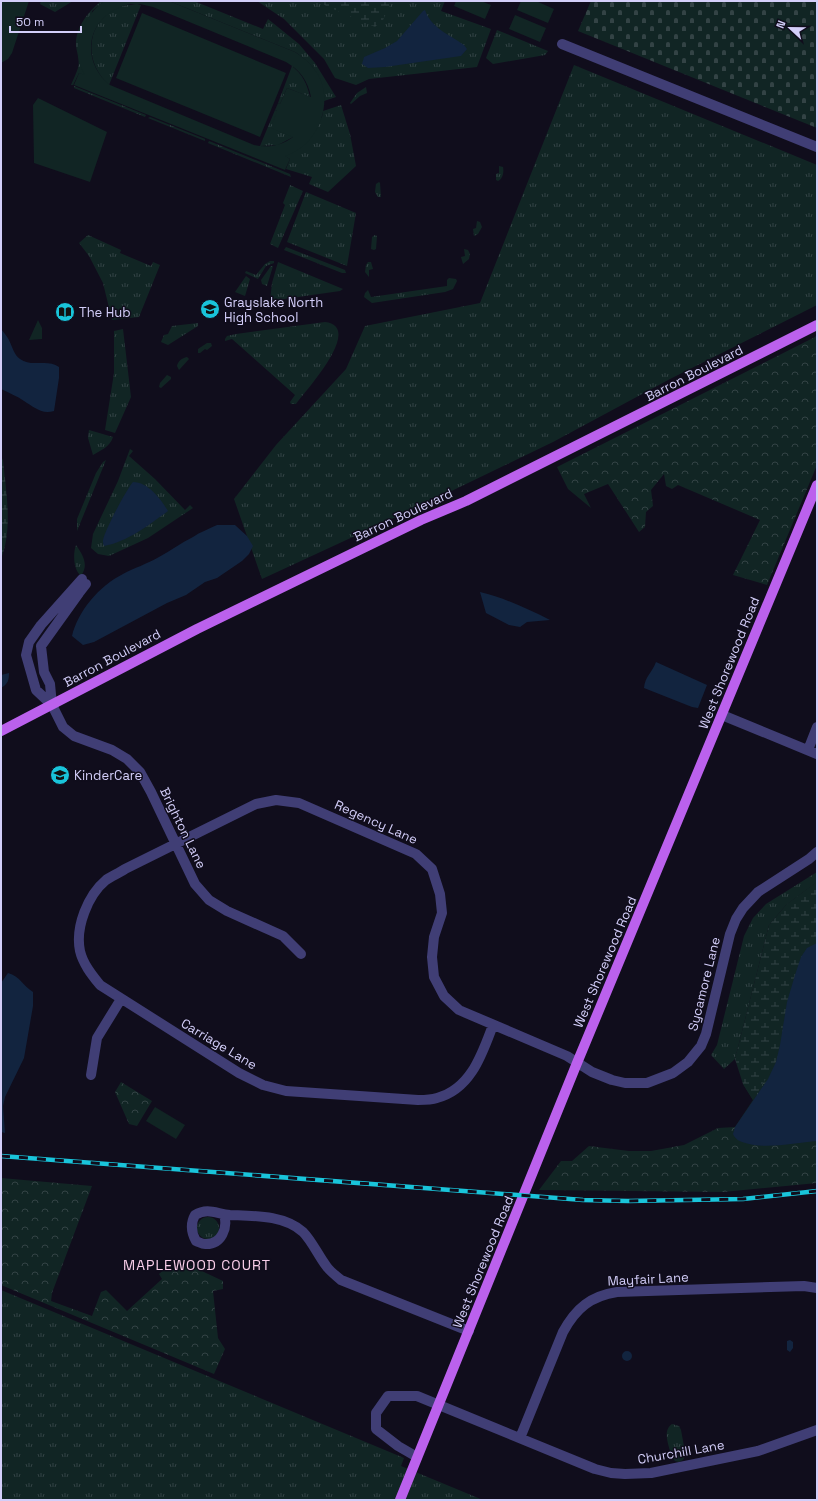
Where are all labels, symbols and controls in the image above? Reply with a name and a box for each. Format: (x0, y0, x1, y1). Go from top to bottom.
scale bar (10, 8, 81, 34)
north arrow (770, 8, 810, 48)
text: 50 m (16, 14, 44, 30)
text: N (773, 18, 789, 30)
place label: Grayslake North High School (224, 294, 323, 326)
school or university icon: Grayslake North High School (199, 298, 221, 320)
library icon: The Hub (54, 301, 76, 323)
place label: The Hub (79, 304, 131, 321)
street label: Barron Boulevard (642, 341, 746, 405)
street label: Barron Boulevard (351, 485, 455, 545)
street label: West Shorewood Road (695, 594, 763, 732)
street label: Barron Boulevard (61, 625, 163, 691)
school or university icon: KinderCare (49, 764, 71, 786)
place label: KinderCare (74, 767, 142, 784)
street label: Brighton Lane (156, 785, 210, 871)
street label: Regency Lane (332, 796, 420, 848)
street label: West Shorewood Road (570, 894, 640, 1030)
street label: Sycamore Lane (684, 935, 724, 1033)
street label: Carriage Lane (178, 1015, 260, 1073)
street label: West Shorewood Road (449, 1193, 517, 1331)
district label: MAPLEWOOD COURT (123, 1256, 271, 1274)
street label: Mayfair Lane (607, 1268, 689, 1290)
street label: Churchill Lane (636, 1436, 726, 1468)

